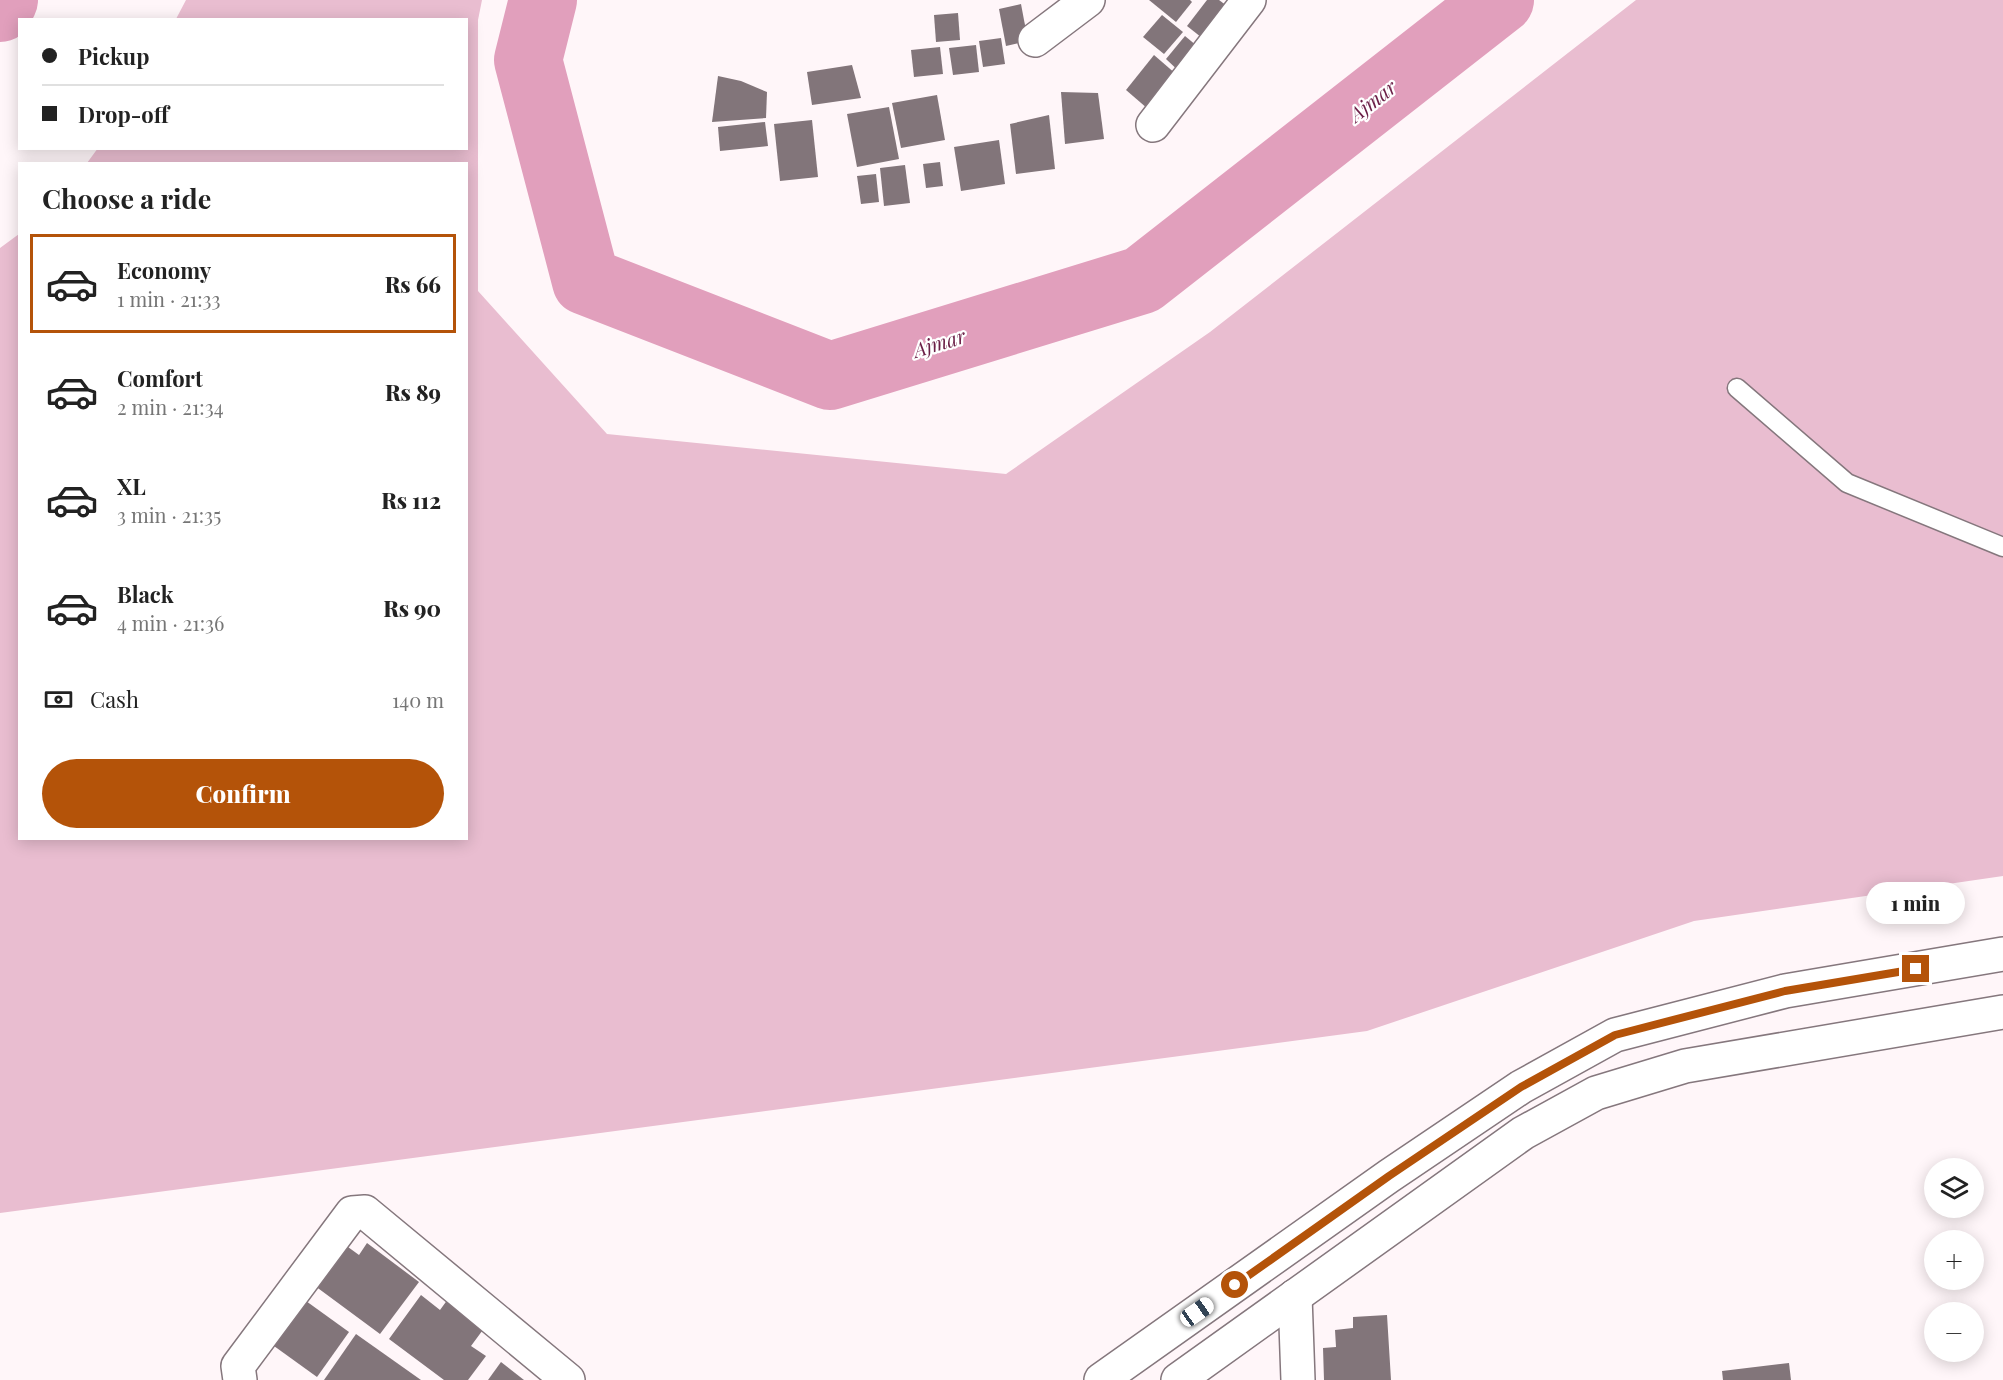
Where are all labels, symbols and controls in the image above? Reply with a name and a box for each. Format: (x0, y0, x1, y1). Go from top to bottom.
text: Pickup (78, 41, 149, 71)
water label: Ajmar (1341, 72, 1402, 128)
text: Drop-off (78, 99, 169, 129)
text: Choose a ride (42, 180, 211, 216)
text: Economy (117, 255, 211, 285)
icon: car (45, 257, 99, 311)
text: Rs 66 (385, 269, 441, 299)
text: 1 min · 21:33 (117, 285, 221, 312)
water label: Ajmar (908, 321, 970, 363)
text: Comfort (117, 363, 203, 393)
icon: car (45, 365, 99, 419)
text: Rs 89 (385, 377, 441, 407)
text: 2 min · 21:34 (117, 393, 224, 420)
text: XL (117, 471, 146, 501)
icon: car (45, 473, 99, 527)
text: Rs 112 (381, 485, 441, 515)
text: 3 min · 21:35 (117, 501, 221, 528)
text: Black (117, 579, 174, 609)
icon: car (45, 581, 99, 635)
text: Rs 90 (383, 593, 441, 623)
text: 4 min · 21:36 (117, 609, 224, 636)
icon: cash (42, 683, 75, 716)
text: Cash (90, 684, 139, 714)
text: 140 m (392, 686, 444, 713)
button: Confirm (42, 759, 444, 828)
callout: 1 min (1866, 882, 1966, 924)
text: 1 min (1891, 889, 1940, 916)
route end (1902, 955, 1929, 982)
map controls (1924, 1158, 1984, 1362)
button: layers (1924, 1158, 1984, 1218)
button: + (1924, 1230, 1984, 1290)
route start (1221, 1271, 1248, 1298)
car (1177, 1294, 1217, 1330)
button: − (1924, 1302, 1984, 1362)

